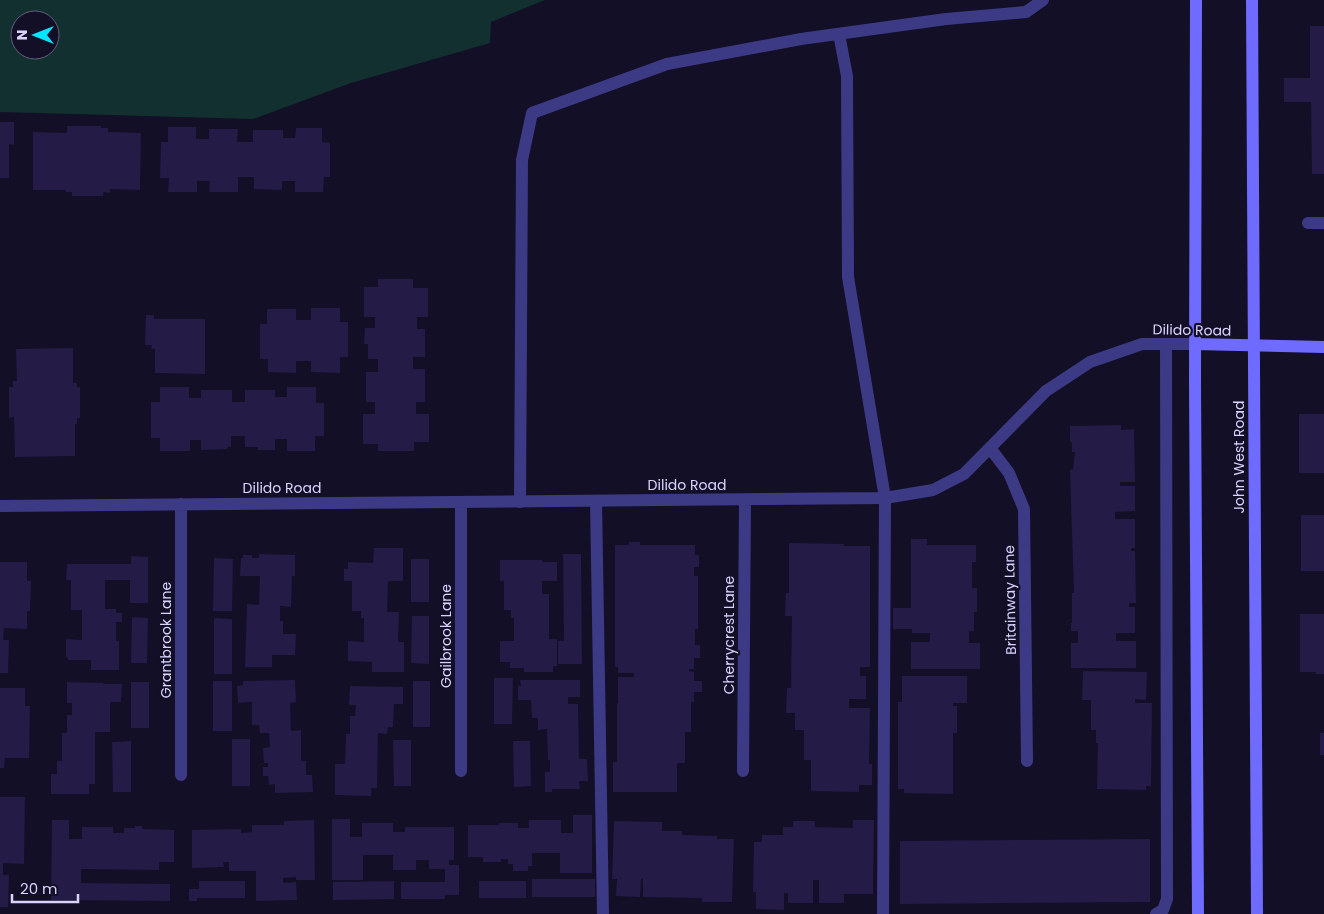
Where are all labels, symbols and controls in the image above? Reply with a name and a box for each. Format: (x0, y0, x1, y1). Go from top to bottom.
north arrow (10, 10, 60, 60)
text: N (12, 30, 32, 40)
street label: Dilido Road (1152, 319, 1232, 341)
street label: John West Road (1229, 401, 1249, 513)
street label: Dilido Road (648, 475, 726, 495)
street label: Dilido Road (243, 478, 321, 498)
street label: Britainway Lane (999, 545, 1021, 655)
street label: Cherrycrest Lane (719, 575, 739, 694)
street label: Grantbrook Lane (156, 582, 176, 698)
street label: Gailbrook Lane (436, 584, 456, 688)
scale bar (12, 872, 79, 904)
text: 20 m (20, 878, 58, 899)

